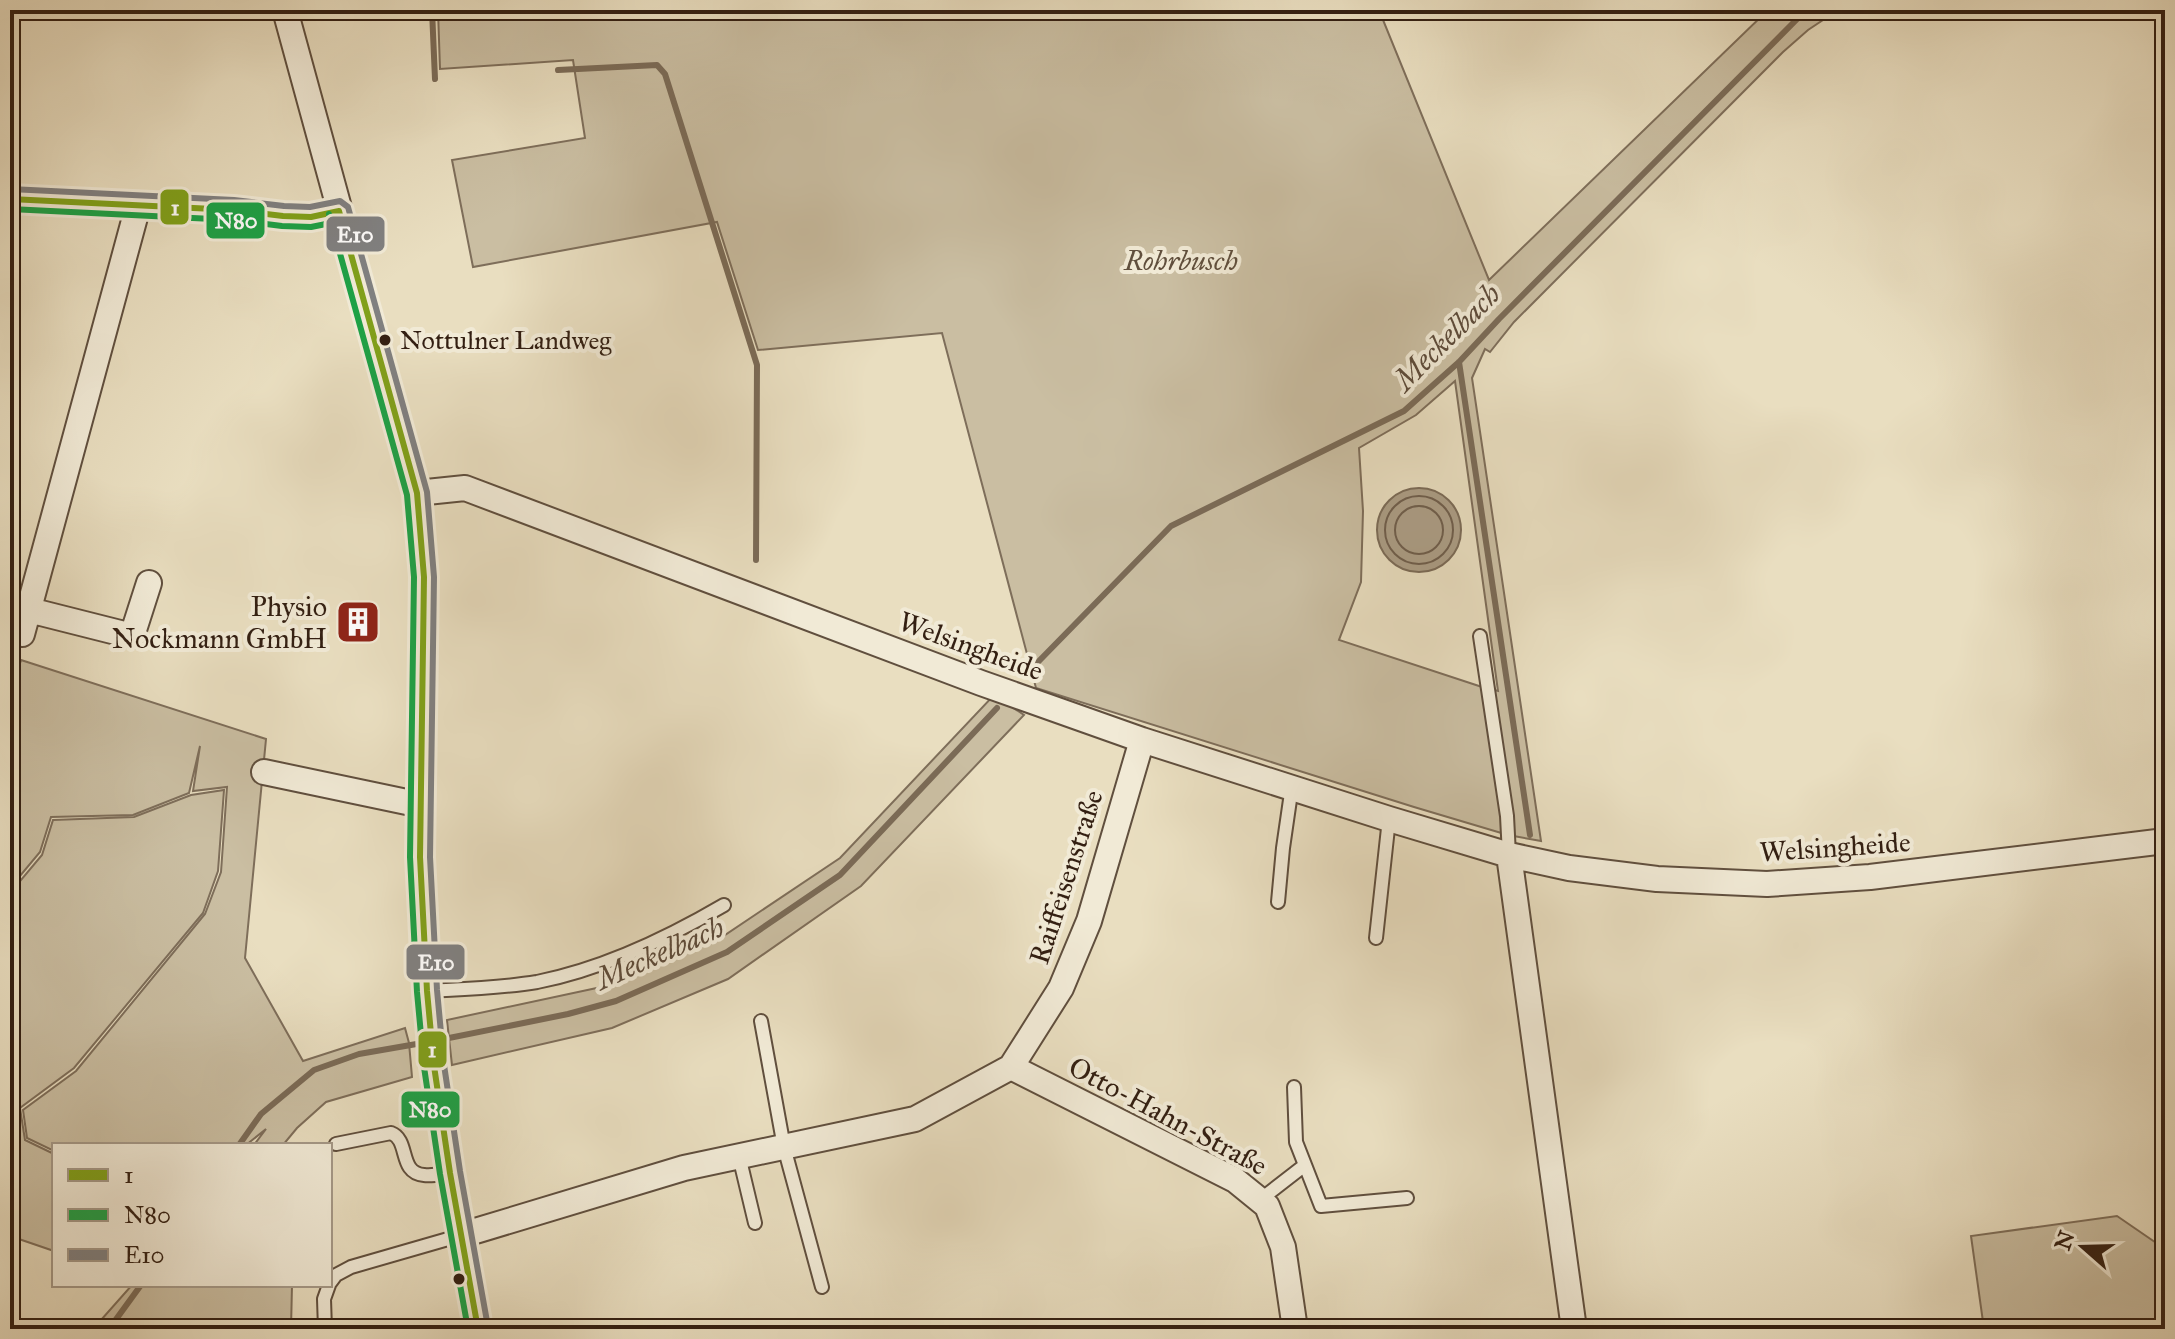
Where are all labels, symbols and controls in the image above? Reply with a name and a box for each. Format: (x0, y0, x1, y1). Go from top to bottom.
line badge: 1 (159, 188, 190, 226)
text: 1 (171, 194, 180, 221)
line badge: N80 (205, 201, 266, 240)
text: N80 (214, 207, 258, 234)
line badge: E10 (325, 215, 386, 253)
text: E10 (336, 221, 374, 248)
park label: Rohrbusch (1123, 243, 1238, 278)
water label: Meckelbach (1384, 276, 1508, 400)
place label: Nottulner Landweg (400, 324, 612, 356)
marker: Nottulner Landweg (377, 332, 393, 348)
place label: Physio Nockmann GmbH (112, 589, 327, 656)
building icon: Physio Nockmann GmbH (334, 598, 382, 646)
street label: Welsingheide (894, 604, 1048, 688)
street label: Raiffeisenstraße (1021, 786, 1111, 968)
street label: Welsingheide (1758, 824, 1912, 870)
water label: Meckelbach (588, 909, 730, 998)
line badge: E10 (405, 943, 466, 981)
text: E10 (417, 949, 455, 976)
line badge: 1 (417, 1030, 448, 1069)
text: 1 (428, 1036, 437, 1063)
street label: Otto-Hahn-Straße (1063, 1049, 1273, 1183)
line badge: N80 (400, 1090, 461, 1129)
text: N80 (408, 1096, 452, 1123)
legend (52, 1143, 332, 1287)
text: 1 (124, 1160, 133, 1190)
text: N80 (124, 1200, 171, 1230)
north arrow (2043, 1207, 2123, 1287)
text: N (2049, 1227, 2081, 1254)
text: E10 (124, 1240, 165, 1270)
unlabelled marker (451, 1271, 467, 1287)

